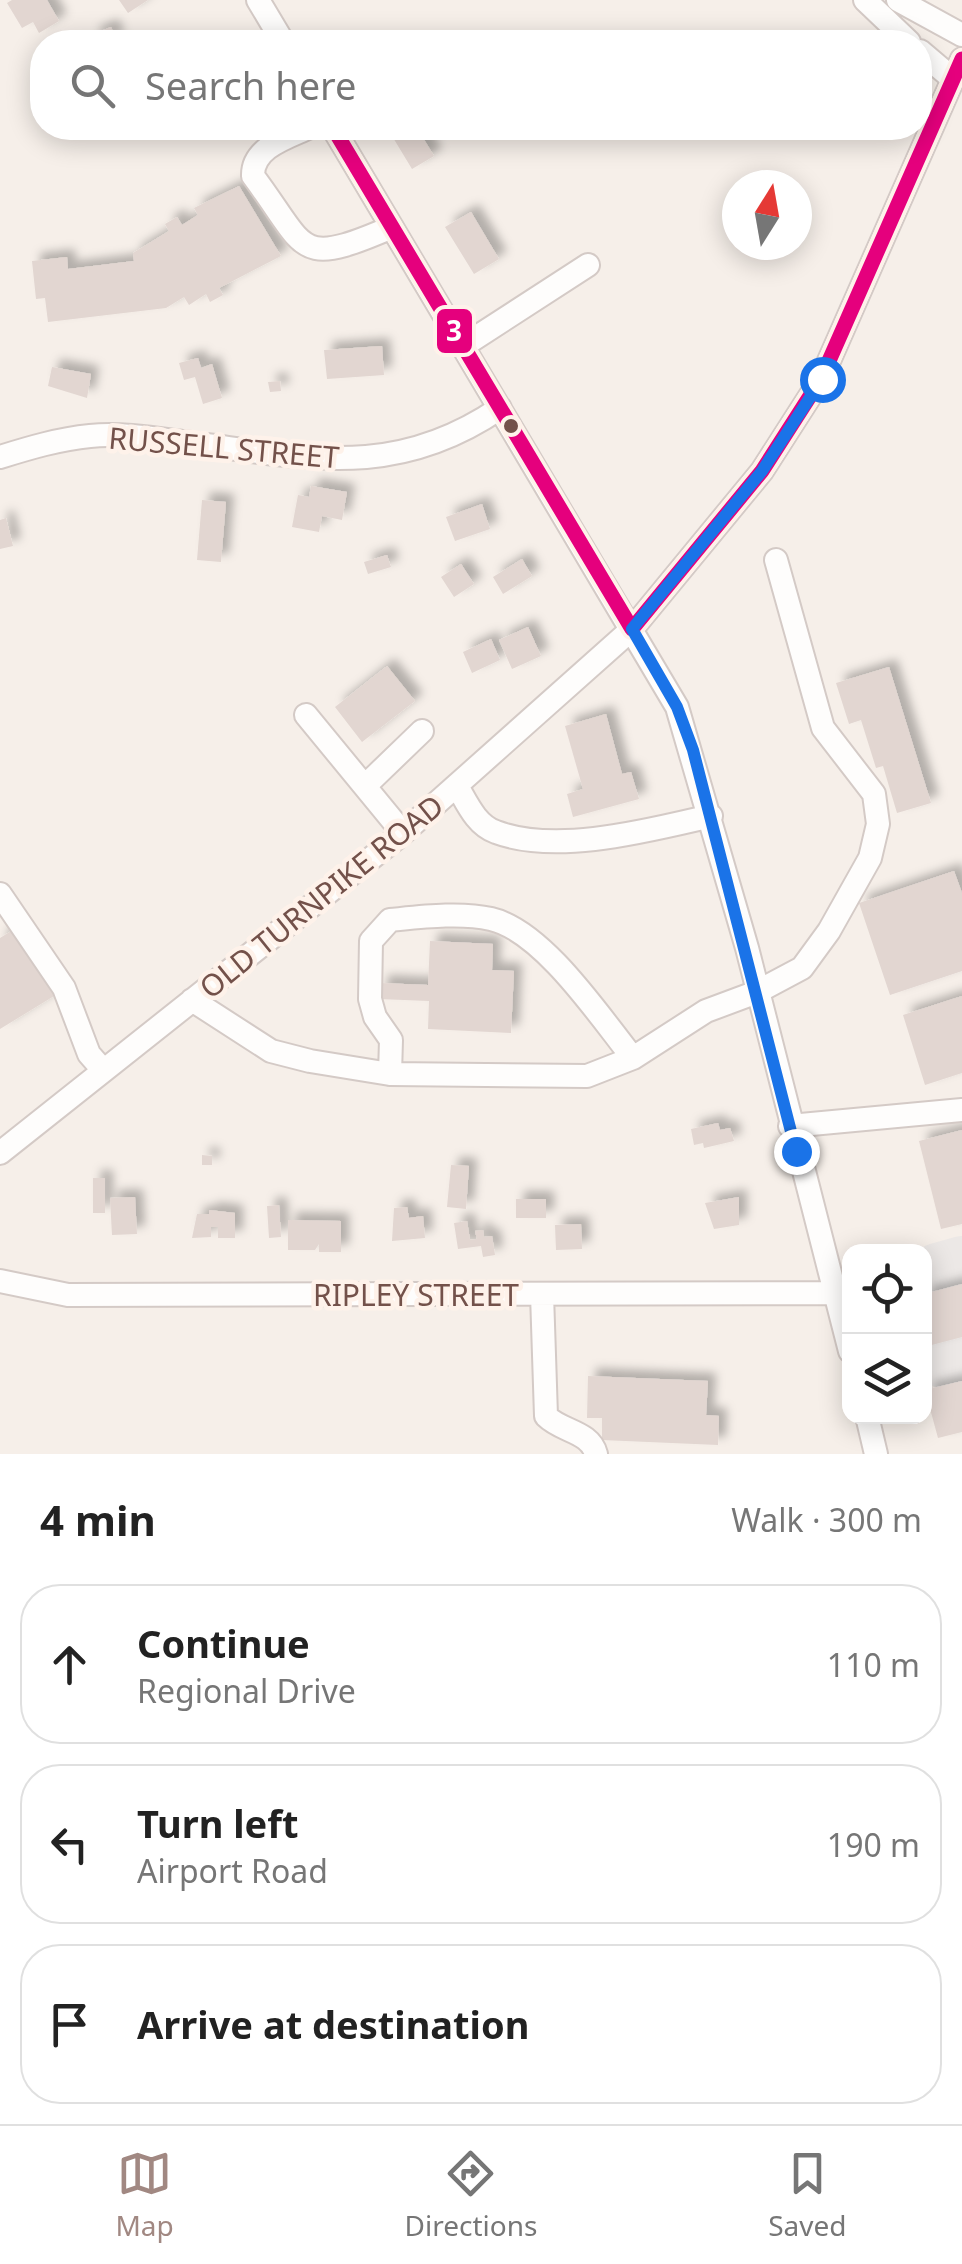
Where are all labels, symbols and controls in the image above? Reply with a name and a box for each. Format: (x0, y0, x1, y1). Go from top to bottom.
search box (30, 30, 932, 140)
icon: search (65, 58, 120, 113)
text: Search here (145, 59, 356, 111)
north arrow (722, 170, 812, 260)
line badge: 3 (435, 307, 474, 355)
text: 3 (446, 311, 462, 349)
route start (800, 357, 846, 403)
street label: RUSSELL STREET (107, 416, 341, 478)
unlabelled marker (501, 416, 521, 436)
street label: OLD TURNPIKE ROAD (190, 785, 452, 1007)
route end (774, 1129, 820, 1175)
map controls (842, 1244, 932, 1424)
button: locate (842, 1244, 932, 1334)
street label: RIPLEY STREET (313, 1274, 519, 1315)
button: layers (842, 1334, 932, 1424)
text: 4 min (40, 1491, 156, 1548)
text: Walk · 300 m (731, 1498, 922, 1541)
text: Continue (137, 1617, 310, 1669)
icon: ahead (42, 1637, 97, 1692)
text: 110 m (827, 1643, 920, 1686)
text: Regional Drive (137, 1669, 356, 1712)
text: Turn left (137, 1797, 299, 1849)
icon: left (42, 1817, 97, 1872)
text: 190 m (827, 1823, 920, 1866)
text: Airport Road (137, 1849, 328, 1892)
icon: arrive (42, 1997, 97, 2052)
text: Arrive at destination (137, 1998, 529, 2050)
tab: Map (115, 2146, 174, 2244)
tab: Directions (405, 2146, 537, 2244)
tab: Saved (768, 2146, 847, 2244)

